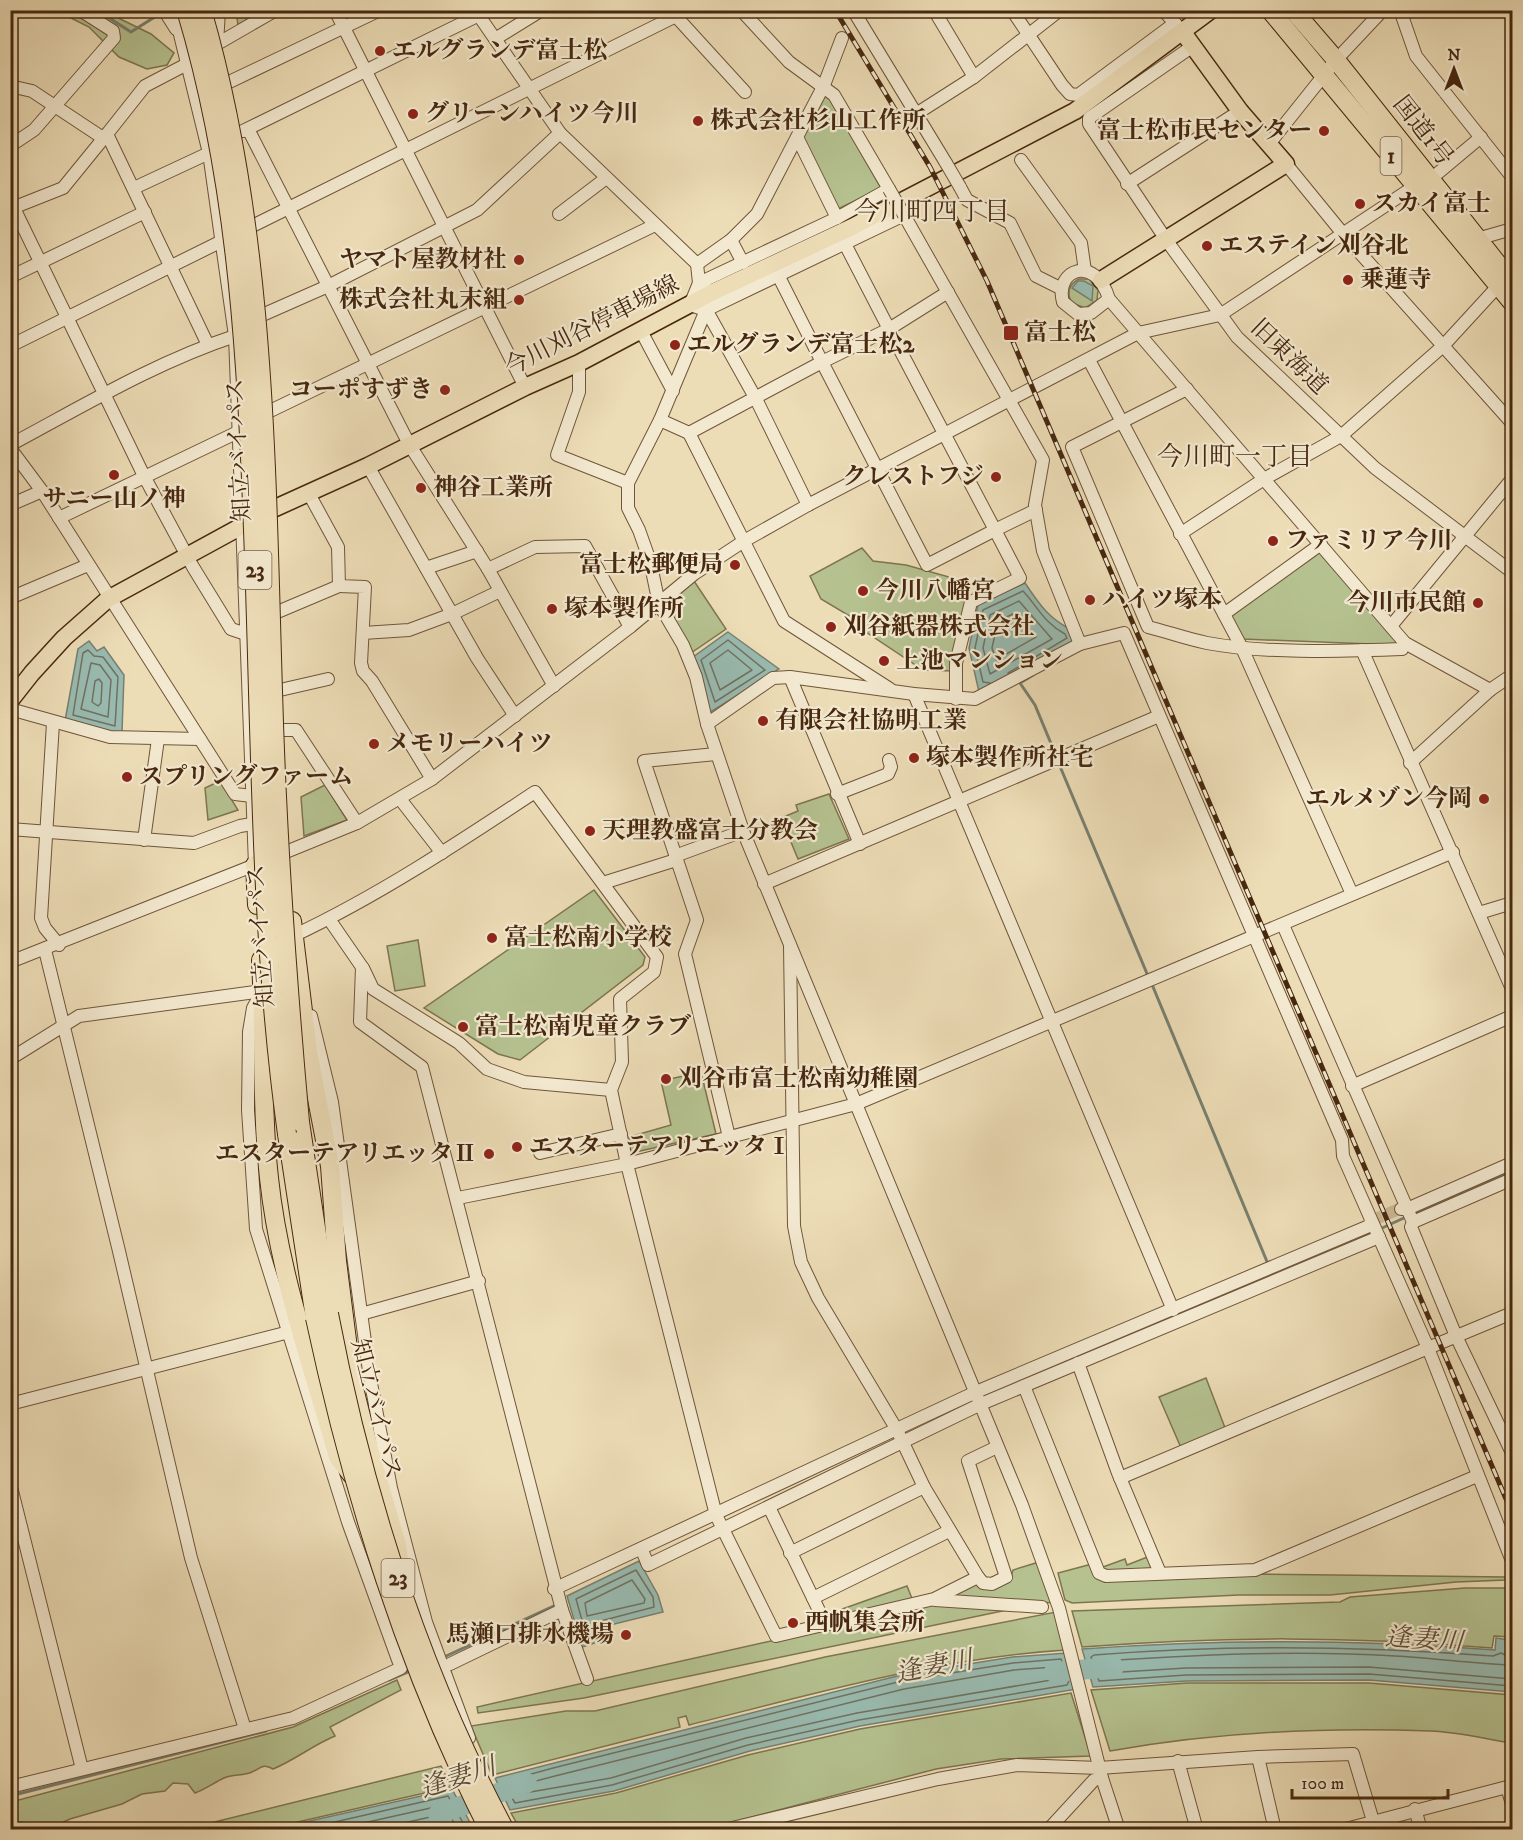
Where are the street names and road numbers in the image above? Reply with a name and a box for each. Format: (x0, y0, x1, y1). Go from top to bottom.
street label: 国道1号 (1387, 90, 1459, 172)
road number: 1 (1380, 137, 1402, 175)
street label: 今川刈谷停車場線 (500, 269, 684, 383)
street label: 旧東海道 (1244, 313, 1334, 401)
street label: 知立バイパス (220, 378, 258, 522)
road number: 23 (238, 551, 272, 589)
street label: 知立バイパス (241, 863, 281, 1009)
street label: 知立バイパス (344, 1336, 408, 1482)
road number: 23 (382, 1559, 414, 1597)

